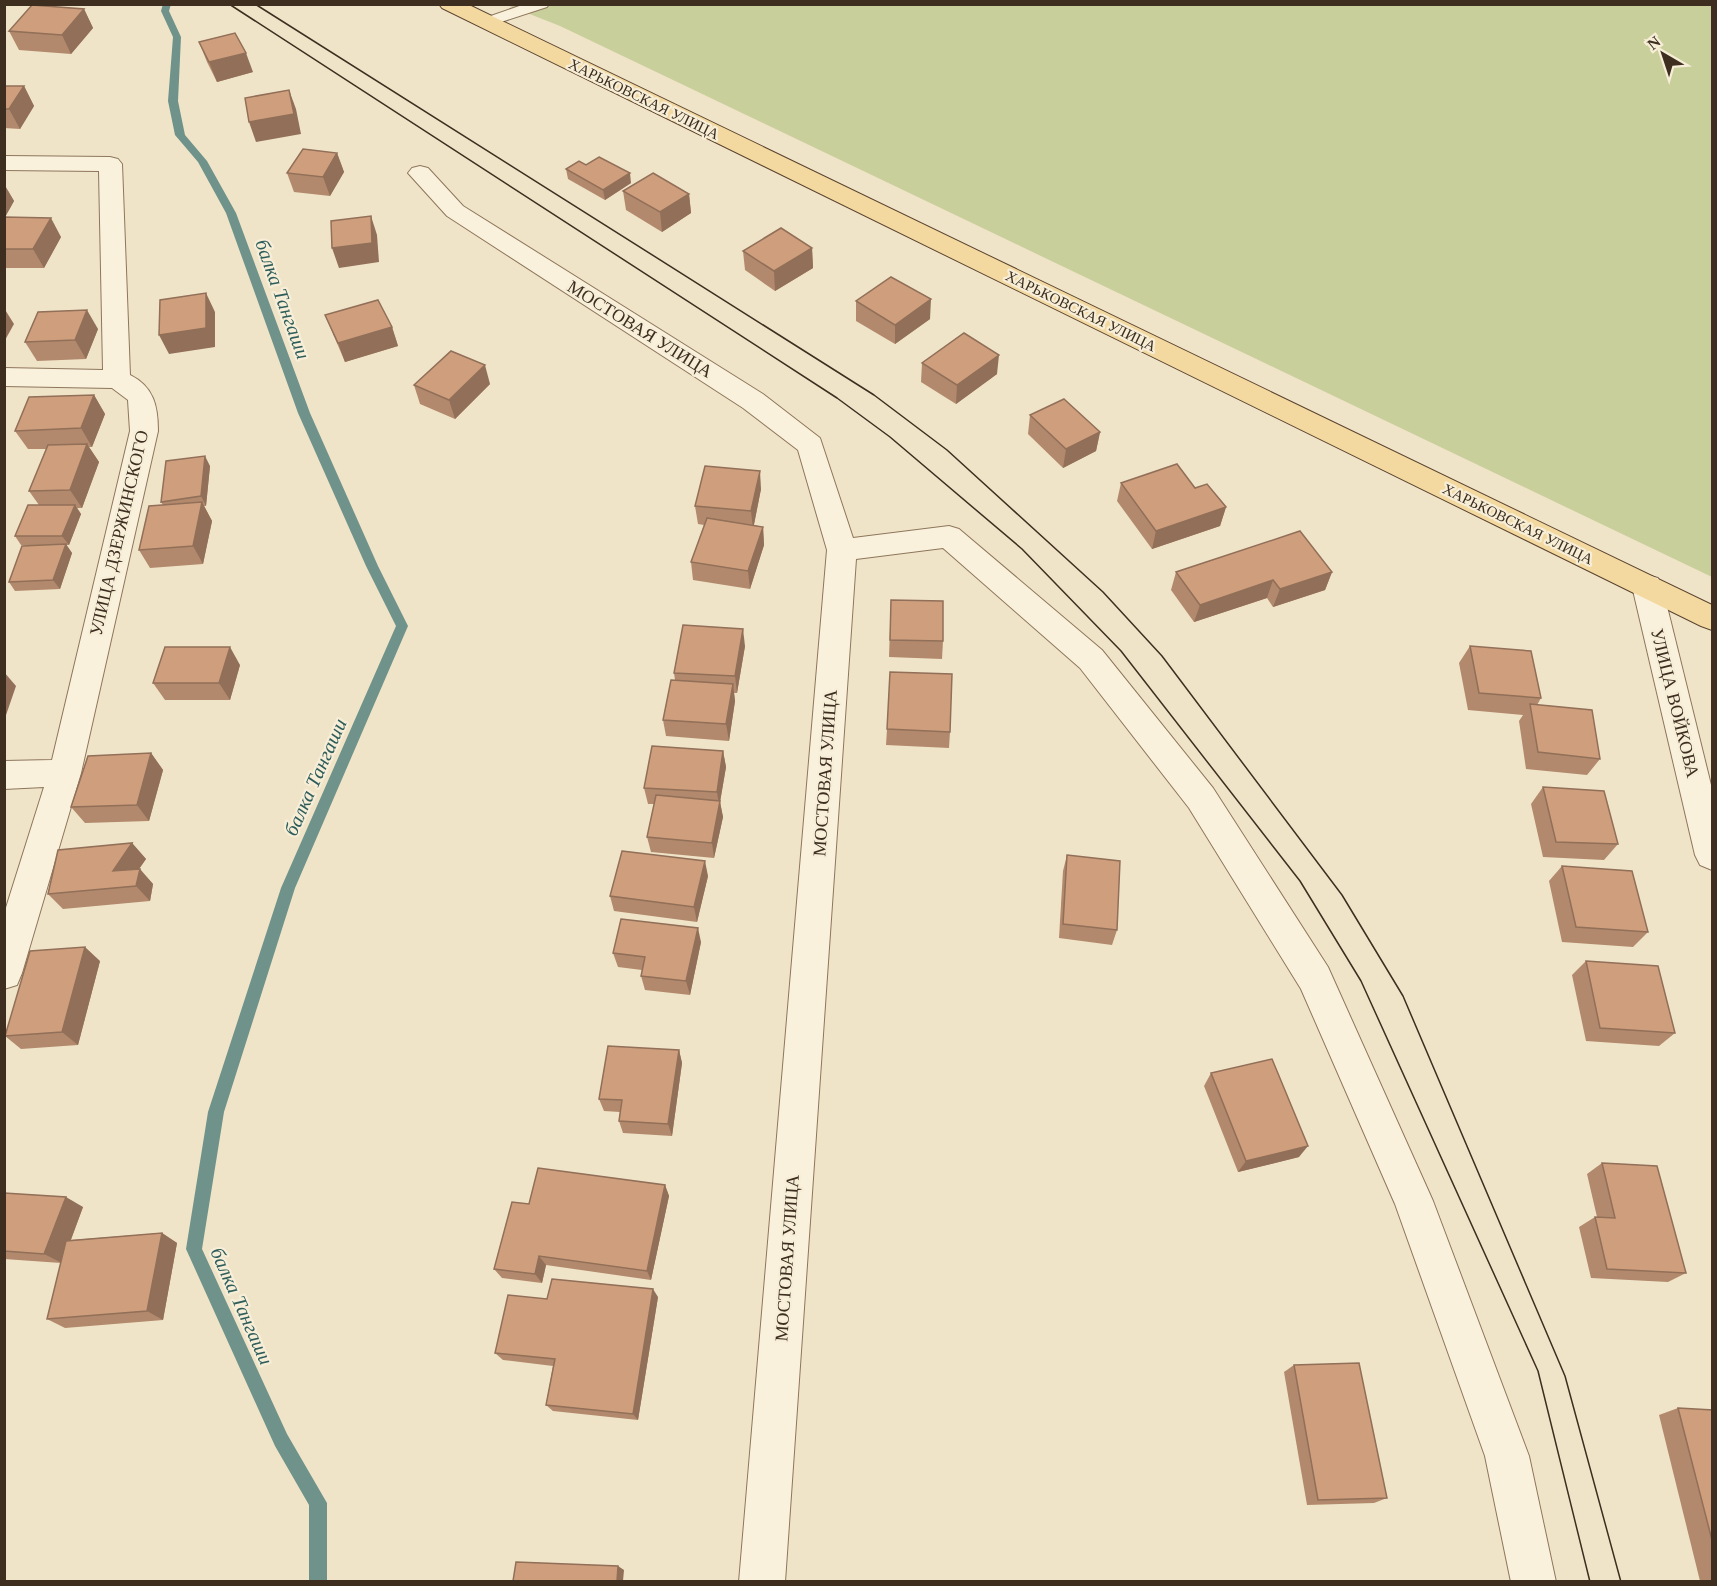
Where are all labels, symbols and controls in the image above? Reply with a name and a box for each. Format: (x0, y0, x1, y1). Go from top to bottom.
north arrow (1633, 24, 1693, 84)
text: N (1644, 32, 1664, 53)
street label: ХАРЬКОВСКАЯ УЛИЦА (566, 56, 722, 142)
water label: балка Тангаши (251, 236, 315, 362)
street label: ХАРЬКОВСКАЯ УЛИЦА (1003, 268, 1159, 354)
street label: МОСТОВАЯ УЛИЦА (564, 276, 716, 382)
street label: УЛИЦА ДЗЕРЖИНСКОГО (86, 428, 152, 638)
street label: ХАРЬКОВСКАЯ УЛИЦА (1440, 481, 1596, 567)
street label: УЛИЦА ВОЙКОВА (1647, 626, 1703, 780)
street label: МОСТОВАЯ УЛИЦА (809, 689, 841, 857)
water label: балка Тангаши (279, 715, 351, 839)
street label: МОСТОВАЯ УЛИЦА (771, 1174, 803, 1342)
water label: балка Тангаши (206, 1244, 278, 1368)

